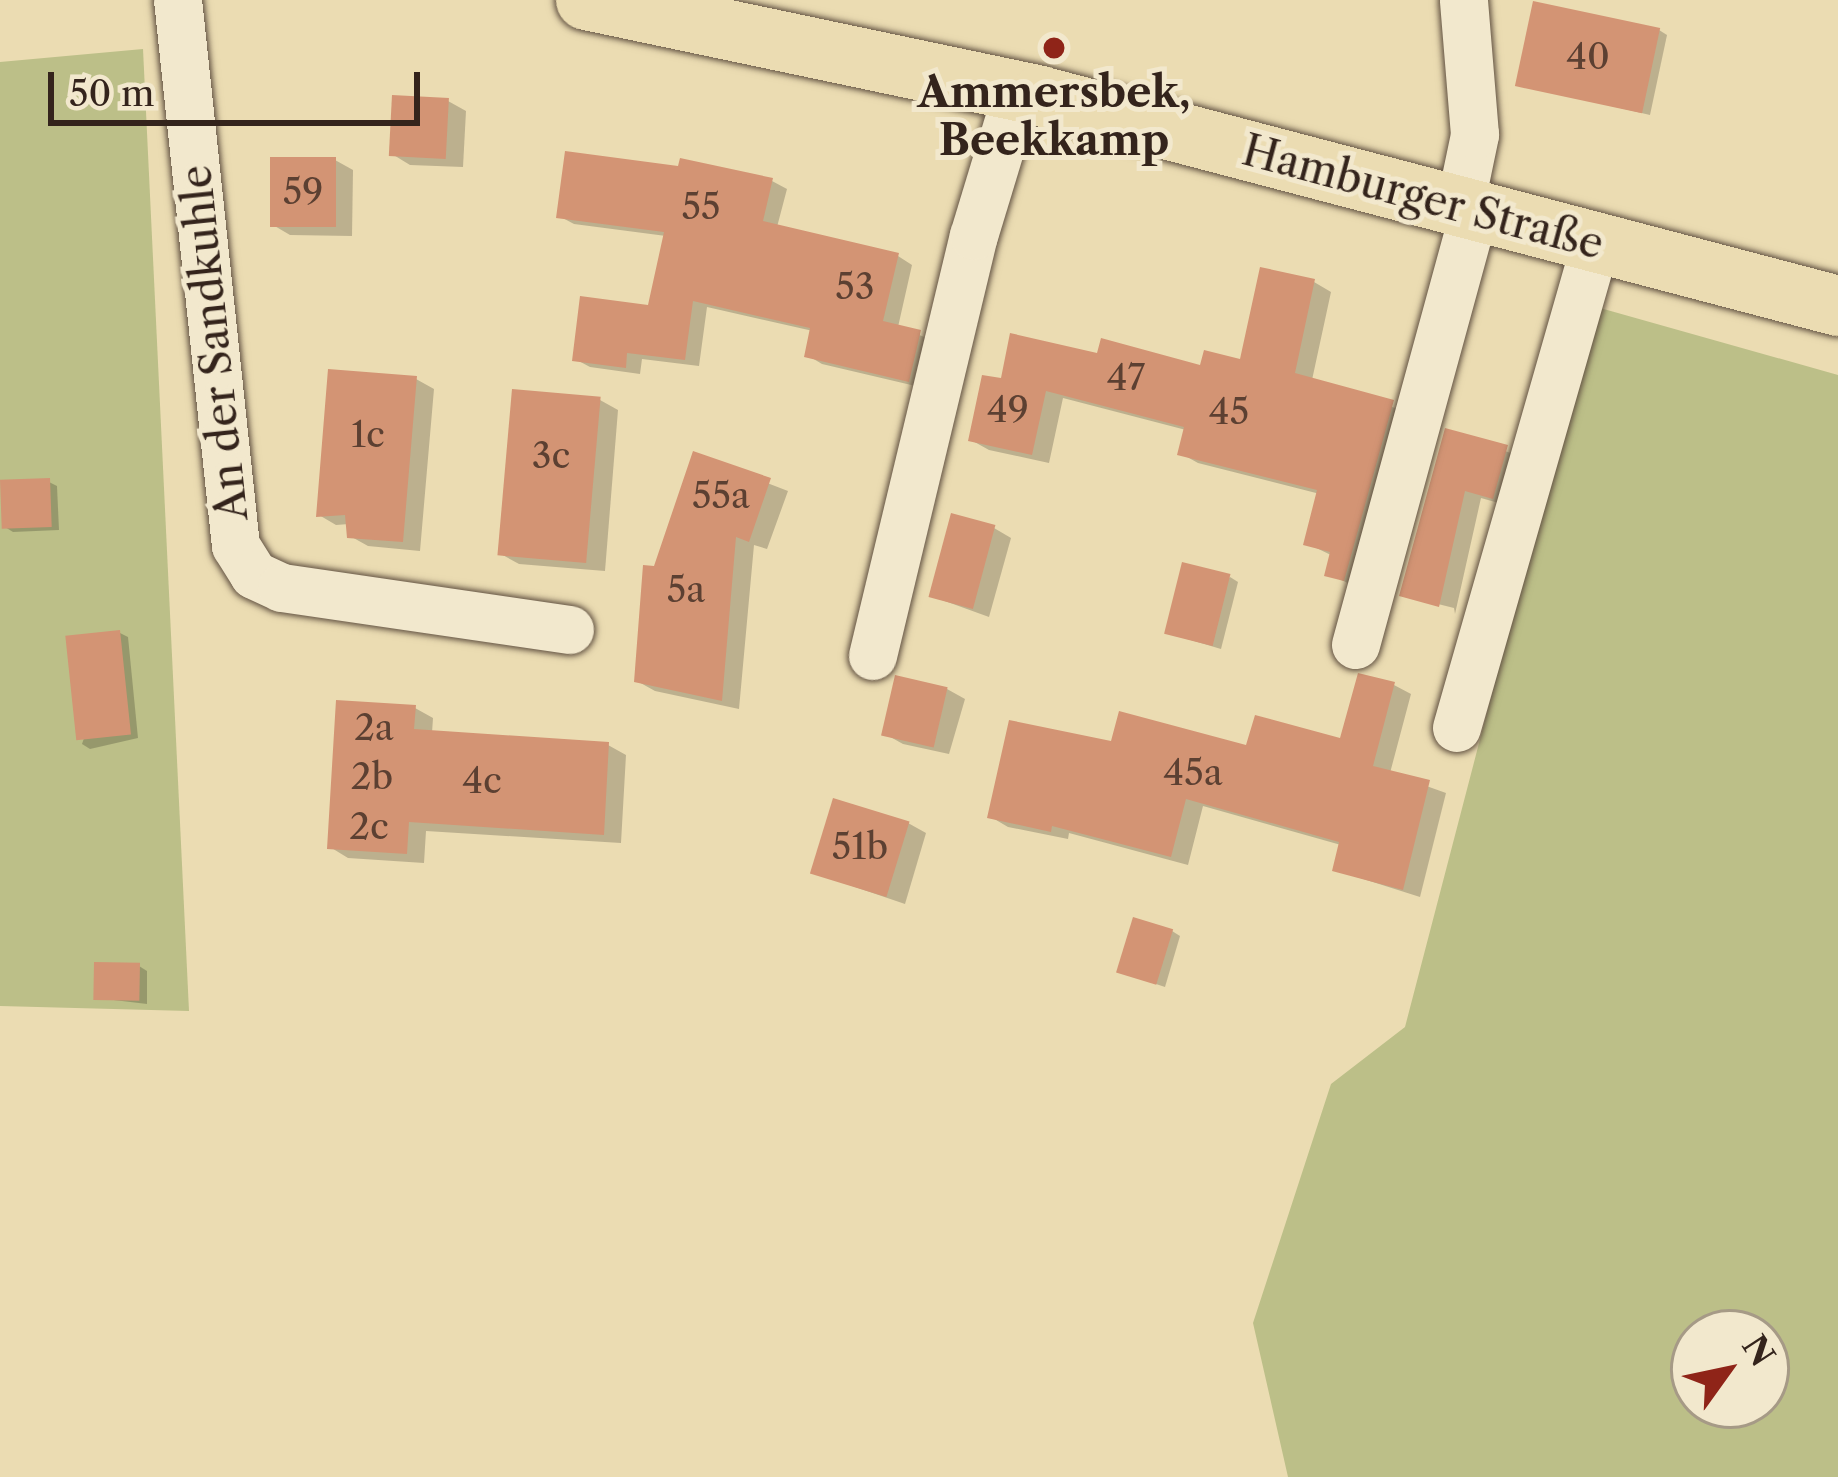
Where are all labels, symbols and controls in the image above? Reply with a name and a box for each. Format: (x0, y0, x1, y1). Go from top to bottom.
marker: Ammersbek, Beekkamp (1041, 35, 1067, 61)
house number: 40 (1566, 35, 1610, 79)
scale bar (54, 48, 426, 122)
place label: Ammersbek, Beekkamp (918, 67, 1190, 166)
text: 50 m (69, 71, 154, 115)
street label: Hamburger Straße (1237, 124, 1609, 270)
street label: An der Sandkuhle (170, 162, 258, 524)
house number: 59 (283, 170, 323, 214)
house number: 55 (681, 185, 721, 229)
house number: 53 (835, 265, 875, 309)
house number: 47 (1107, 356, 1145, 400)
house number: 49 (987, 388, 1029, 432)
house number: 45 (1209, 390, 1249, 434)
house number: 1c (351, 413, 385, 457)
house number: 3c (532, 434, 570, 478)
house number: 55a (692, 474, 750, 518)
house number: 5a (667, 568, 705, 612)
house number: 2a (354, 706, 394, 750)
house number: 45a (1163, 751, 1223, 795)
house number: 2b (351, 755, 393, 799)
house number: 4c (462, 759, 502, 803)
house number: 2c (349, 805, 389, 849)
house number: 51b (832, 825, 888, 869)
north arrow (1670, 1309, 1790, 1429)
text: N (1733, 1328, 1783, 1374)

